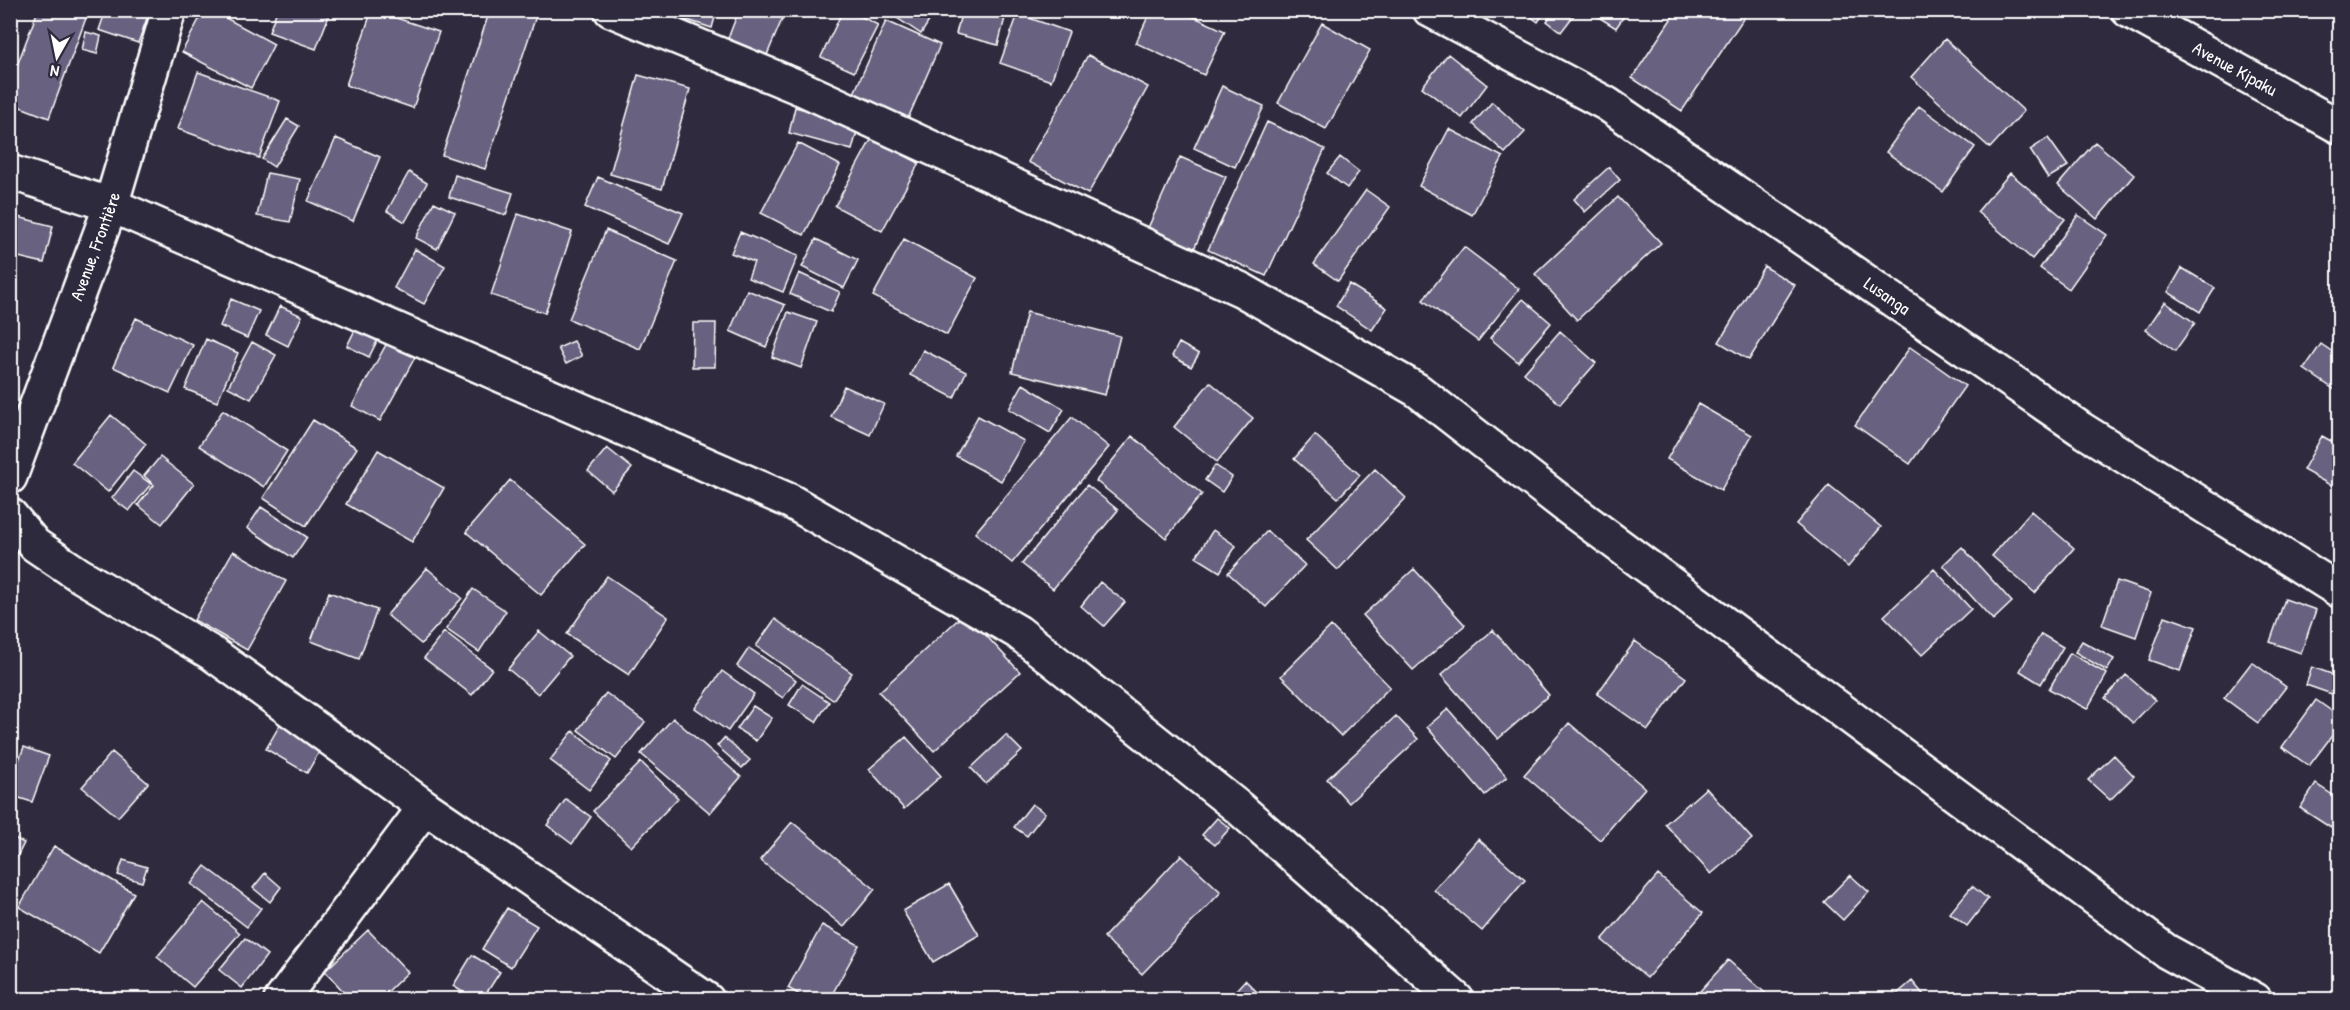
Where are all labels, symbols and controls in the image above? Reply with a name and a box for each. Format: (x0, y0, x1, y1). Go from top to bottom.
north arrow (27, 27, 87, 87)
street label: Avenue Kipaku (2188, 35, 2282, 102)
text: N (48, 60, 61, 83)
street label: Avenue, Frontière (64, 189, 126, 304)
street label: Lusanga (1859, 271, 1916, 320)

